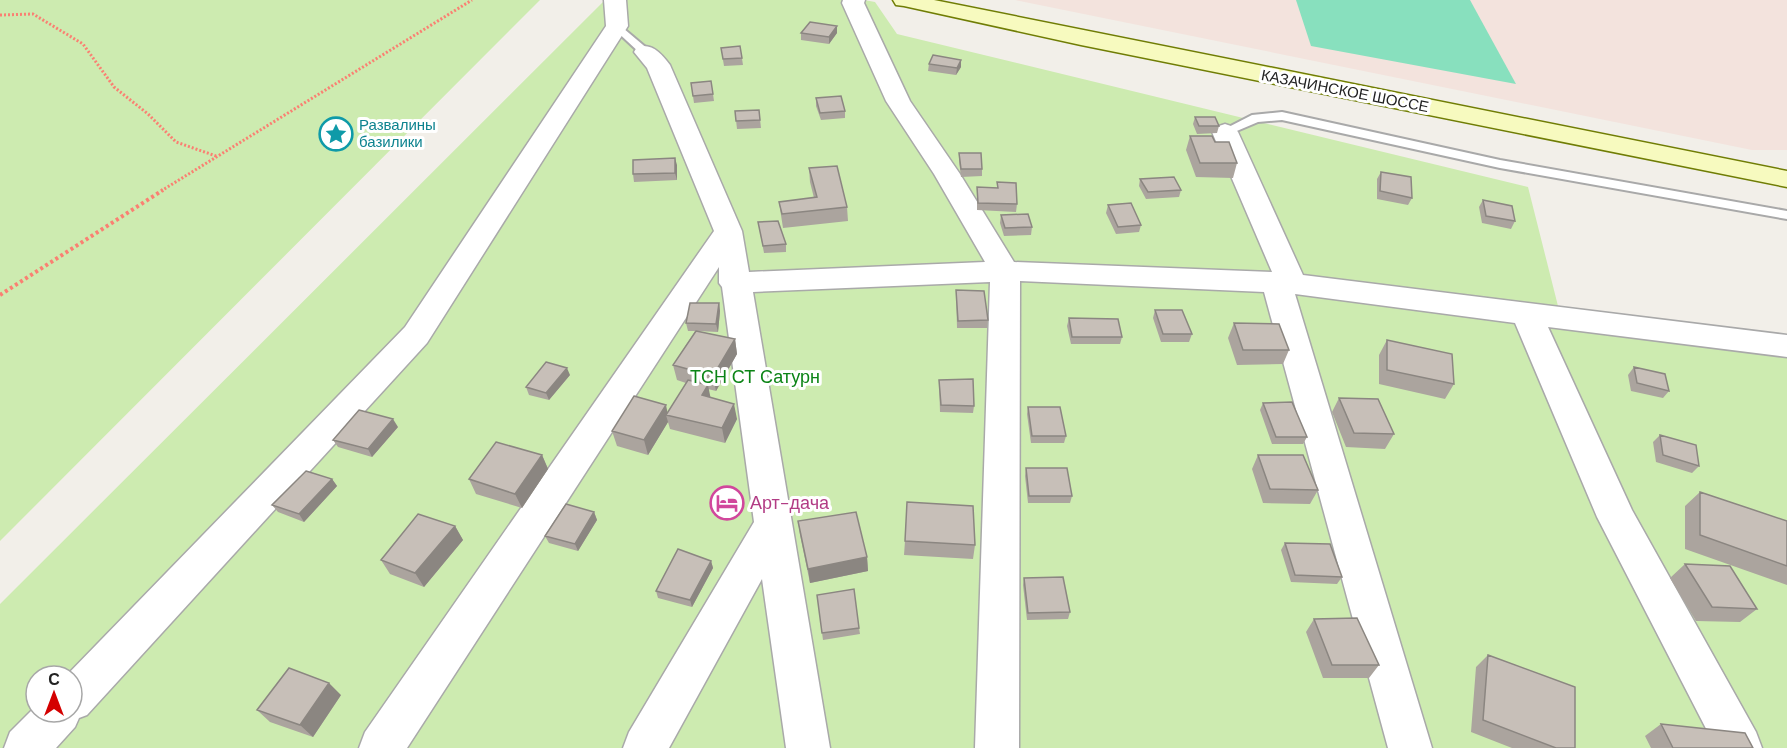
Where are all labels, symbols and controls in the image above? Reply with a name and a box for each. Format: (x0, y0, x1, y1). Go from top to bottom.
street label: КАЗАЧИНСКОЕ ШОССЕ (1260, 65, 1430, 117)
place label: Развалины базилики (359, 115, 436, 152)
place icon: Развалины базилики (318, 116, 354, 152)
park label: ТСН СТ Сатурн (690, 365, 820, 389)
hotel icon: Арт-дача (709, 485, 745, 521)
place label: Арт-дача (750, 491, 830, 515)
north arrow (24, 664, 84, 724)
text: С (48, 669, 60, 690)

